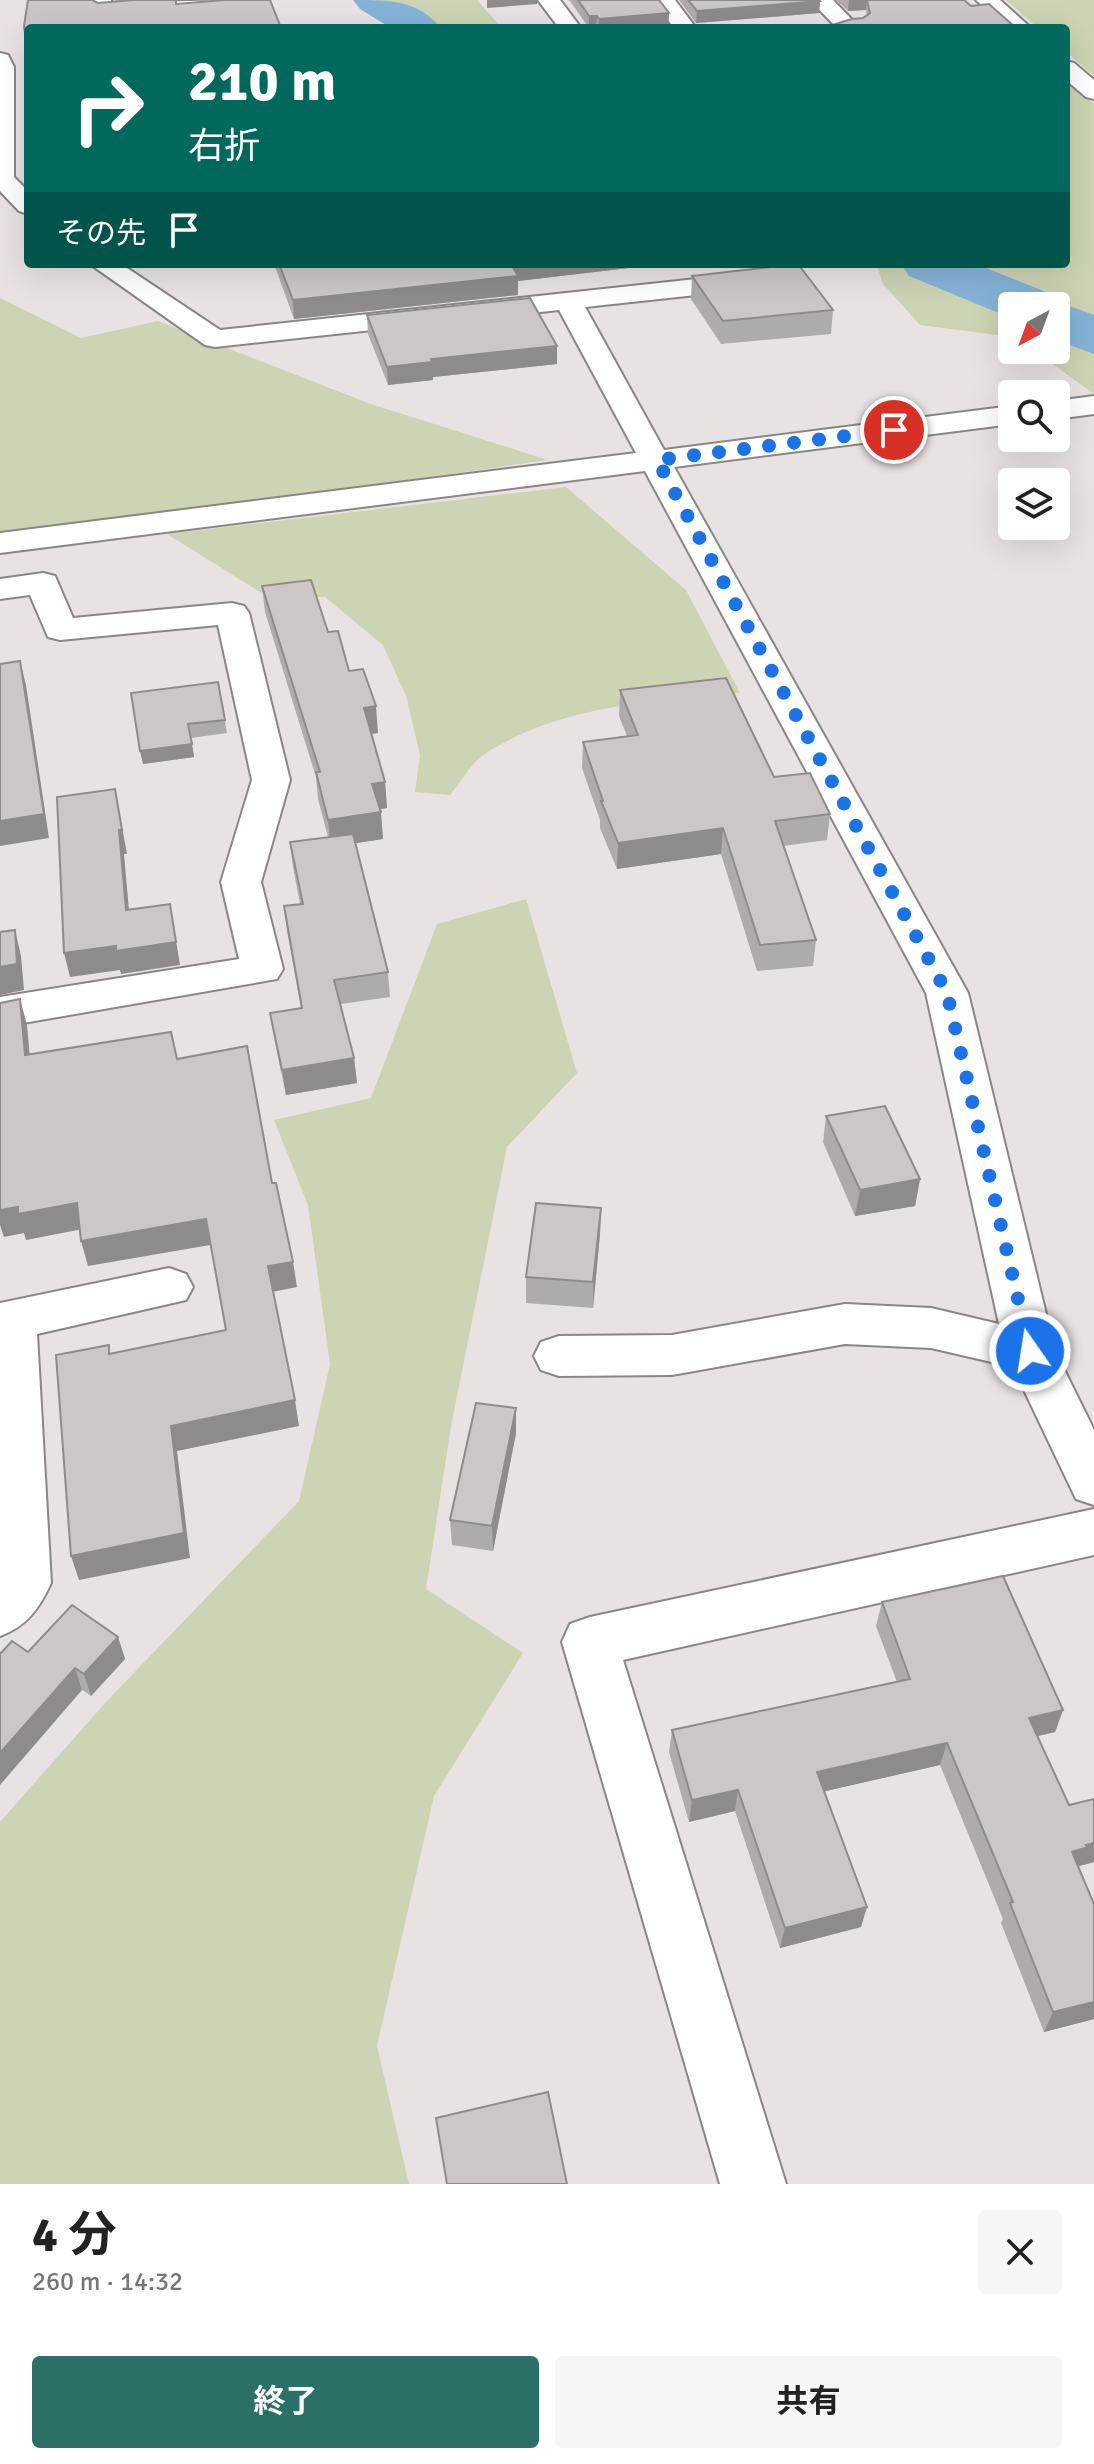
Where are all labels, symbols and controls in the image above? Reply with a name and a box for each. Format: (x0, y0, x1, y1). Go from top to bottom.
text: 210 m (188, 47, 336, 116)
icon: right (56, 56, 160, 160)
text: 右折 (188, 124, 260, 169)
icon: arrive (162, 208, 206, 252)
text: その先 (56, 215, 146, 252)
north arrow (998, 292, 1070, 364)
map controls (998, 292, 1070, 540)
button: search (998, 380, 1070, 452)
pin (860, 396, 928, 464)
icon: arrive (872, 408, 916, 452)
button: layers (998, 468, 1070, 540)
position arrow (988, 1309, 1072, 1393)
text: 4 分 (32, 2206, 116, 2265)
button: close (978, 2210, 1062, 2294)
text: 260 m · 14:32 (32, 2266, 183, 2298)
button: 終了 (32, 2356, 539, 2448)
button: 共有 (555, 2356, 1062, 2448)

